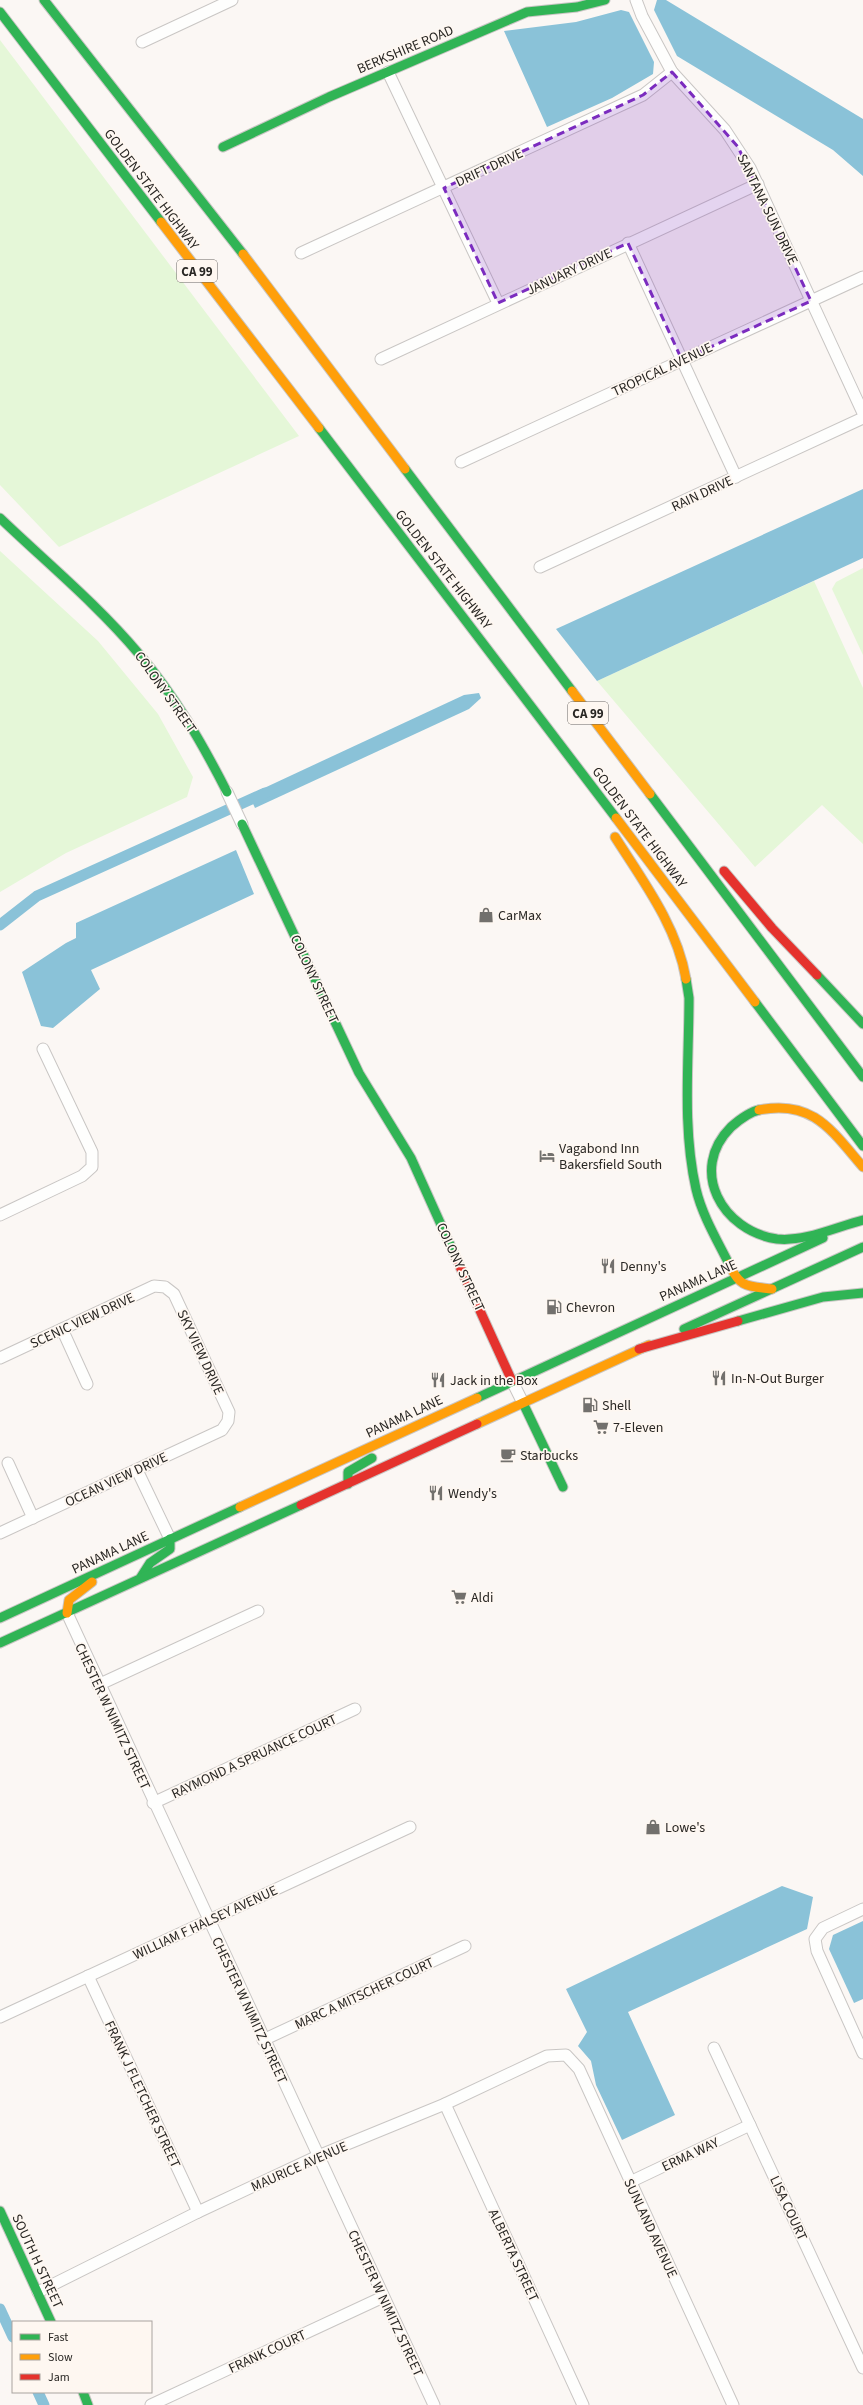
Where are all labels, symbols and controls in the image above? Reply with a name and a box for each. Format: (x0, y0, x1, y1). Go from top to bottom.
street label: BERKSHIRE ROAD (354, 21, 457, 79)
street label: GOLDEN STATE HIGHWAY (99, 125, 204, 255)
street label: DRIFT DRIVE (452, 144, 526, 192)
street label: SANTANA SUN DRIVE (732, 151, 803, 268)
street label: JANUARY DRIVE (523, 243, 615, 300)
road number: CA 99 (177, 260, 217, 282)
street label: TROPICAL AVENUE (609, 338, 716, 402)
street label: RAIN DRIVE (668, 471, 737, 517)
street label: GOLDEN STATE HIGHWAY (390, 506, 497, 634)
street label: COLONY STREET (129, 647, 201, 738)
road number: CA 99 (568, 702, 608, 724)
street label: GOLDEN STATE HIGHWAY (587, 763, 692, 893)
shop icon: CarMax (477, 906, 495, 924)
place label: CarMax (498, 906, 542, 926)
street label: COLONY STREET (285, 932, 344, 1028)
place label: Vagabond Inn Bakersfield South (559, 1139, 662, 1175)
hotel icon: Vagabond Inn Bakersfield South (538, 1147, 556, 1165)
street label: COLONY STREET (431, 1220, 490, 1316)
street label: PANAMA LANE (656, 1255, 740, 1307)
restaurant icon: Denny's (599, 1257, 617, 1275)
place label: Denny's (620, 1257, 667, 1277)
street label: SCENIC VIEW DRIVE (27, 1288, 138, 1354)
fuel station icon: Chevron (545, 1298, 563, 1316)
place label: Chevron (566, 1298, 615, 1318)
street label: SKY VIEW DRIVE (172, 1307, 229, 1398)
restaurant icon: In-N-Out Burger (710, 1369, 728, 1387)
place label: In-N-Out Burger (731, 1369, 824, 1389)
restaurant icon: Jack in the Box (429, 1371, 447, 1389)
place label: Jack in the Box (450, 1371, 538, 1391)
street label: PANAMA LANE (363, 1390, 446, 1444)
fuel station icon: Shell (581, 1396, 599, 1414)
place label: Shell (602, 1396, 632, 1416)
supermarket icon: 7-Eleven (592, 1418, 610, 1436)
place label: 7-Eleven (613, 1418, 663, 1438)
cafe icon: Starbucks (499, 1446, 517, 1464)
place label: Starbucks (520, 1446, 578, 1466)
street label: OCEAN VIEW DRIVE (62, 1447, 171, 1512)
restaurant icon: Wendy's (427, 1484, 445, 1502)
place label: Wendy's (448, 1484, 497, 1504)
street label: PANAMA LANE (69, 1526, 152, 1580)
supermarket icon: Aldi (450, 1588, 468, 1606)
place label: Aldi (471, 1588, 493, 1608)
street label: CHESTER W NIMITZ STREET (69, 1640, 155, 1793)
street label: RAYMOND A SPRUANCE COURT (168, 1709, 341, 1804)
shop icon: Lowe's (644, 1818, 662, 1836)
place label: Lowe's (665, 1818, 705, 1838)
street label: WILLIAM F HALSEY AVENUE (130, 1881, 281, 1965)
street label: CHESTER W NIMITZ STREET (206, 1934, 292, 2087)
street label: MARC A MITSCHER COURT (291, 1953, 438, 2035)
street label: FRANK J FLETCHER STREET (99, 2018, 185, 2172)
street label: ERMA WAY (659, 2133, 723, 2177)
street label: MAURICE AVENUE (248, 2137, 351, 2197)
street label: LISA COURT (764, 2173, 812, 2245)
street label: SUNLAND AVENUE (618, 2175, 682, 2282)
street label: ALBERTA STREET (483, 2206, 544, 2305)
street label: SOUTH H STREET (6, 2211, 68, 2312)
street label: CHESTER W NIMITZ STREET (342, 2227, 428, 2380)
legend (12, 2321, 152, 2393)
street label: FRANK COURT (225, 2325, 310, 2379)
text: Fast (48, 2329, 68, 2346)
text: Slow (48, 2349, 73, 2366)
text: Jam (48, 2369, 70, 2386)

